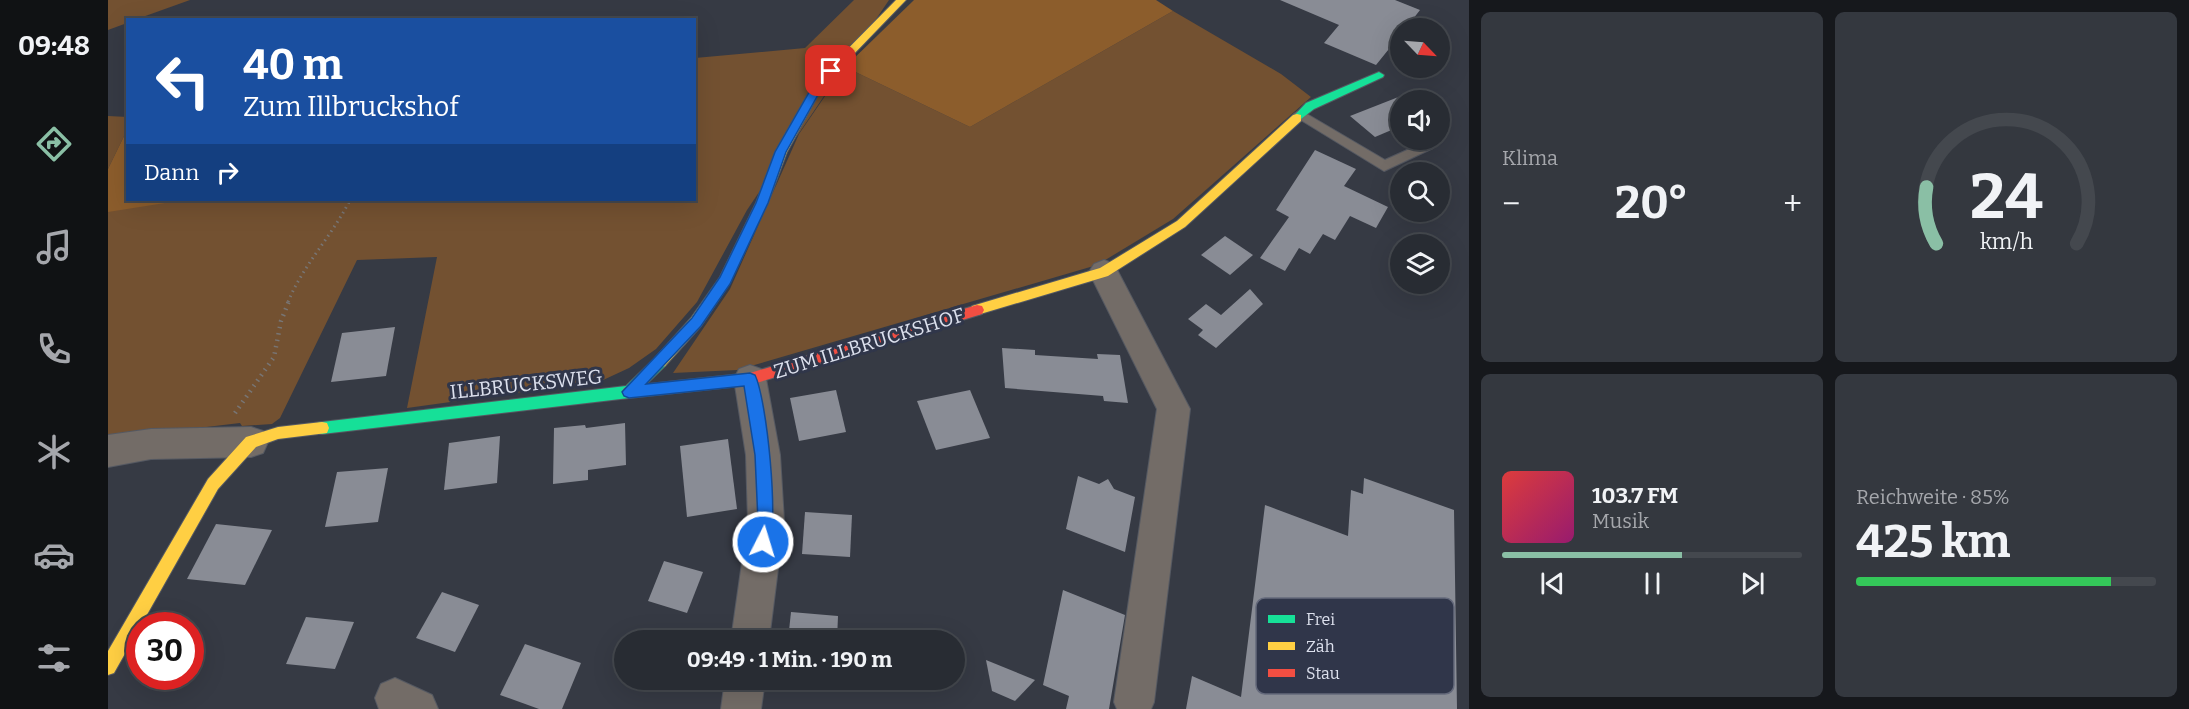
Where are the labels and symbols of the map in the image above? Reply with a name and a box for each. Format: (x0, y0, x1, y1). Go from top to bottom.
north arrow (1390, 18, 1450, 78)
pin (805, 45, 856, 96)
street label: ZUM ILLBRUCKSHOF (771, 303, 967, 383)
street label: ILLBRUCKSWEG (448, 364, 604, 404)
position arrow (731, 510, 795, 574)
legend (1256, 598, 1454, 694)
text: Frei (1306, 610, 1335, 629)
speed limit sign: 30 (126, 612, 204, 690)
text: Zäh (1306, 637, 1335, 656)
text: Stau (1306, 664, 1340, 683)

